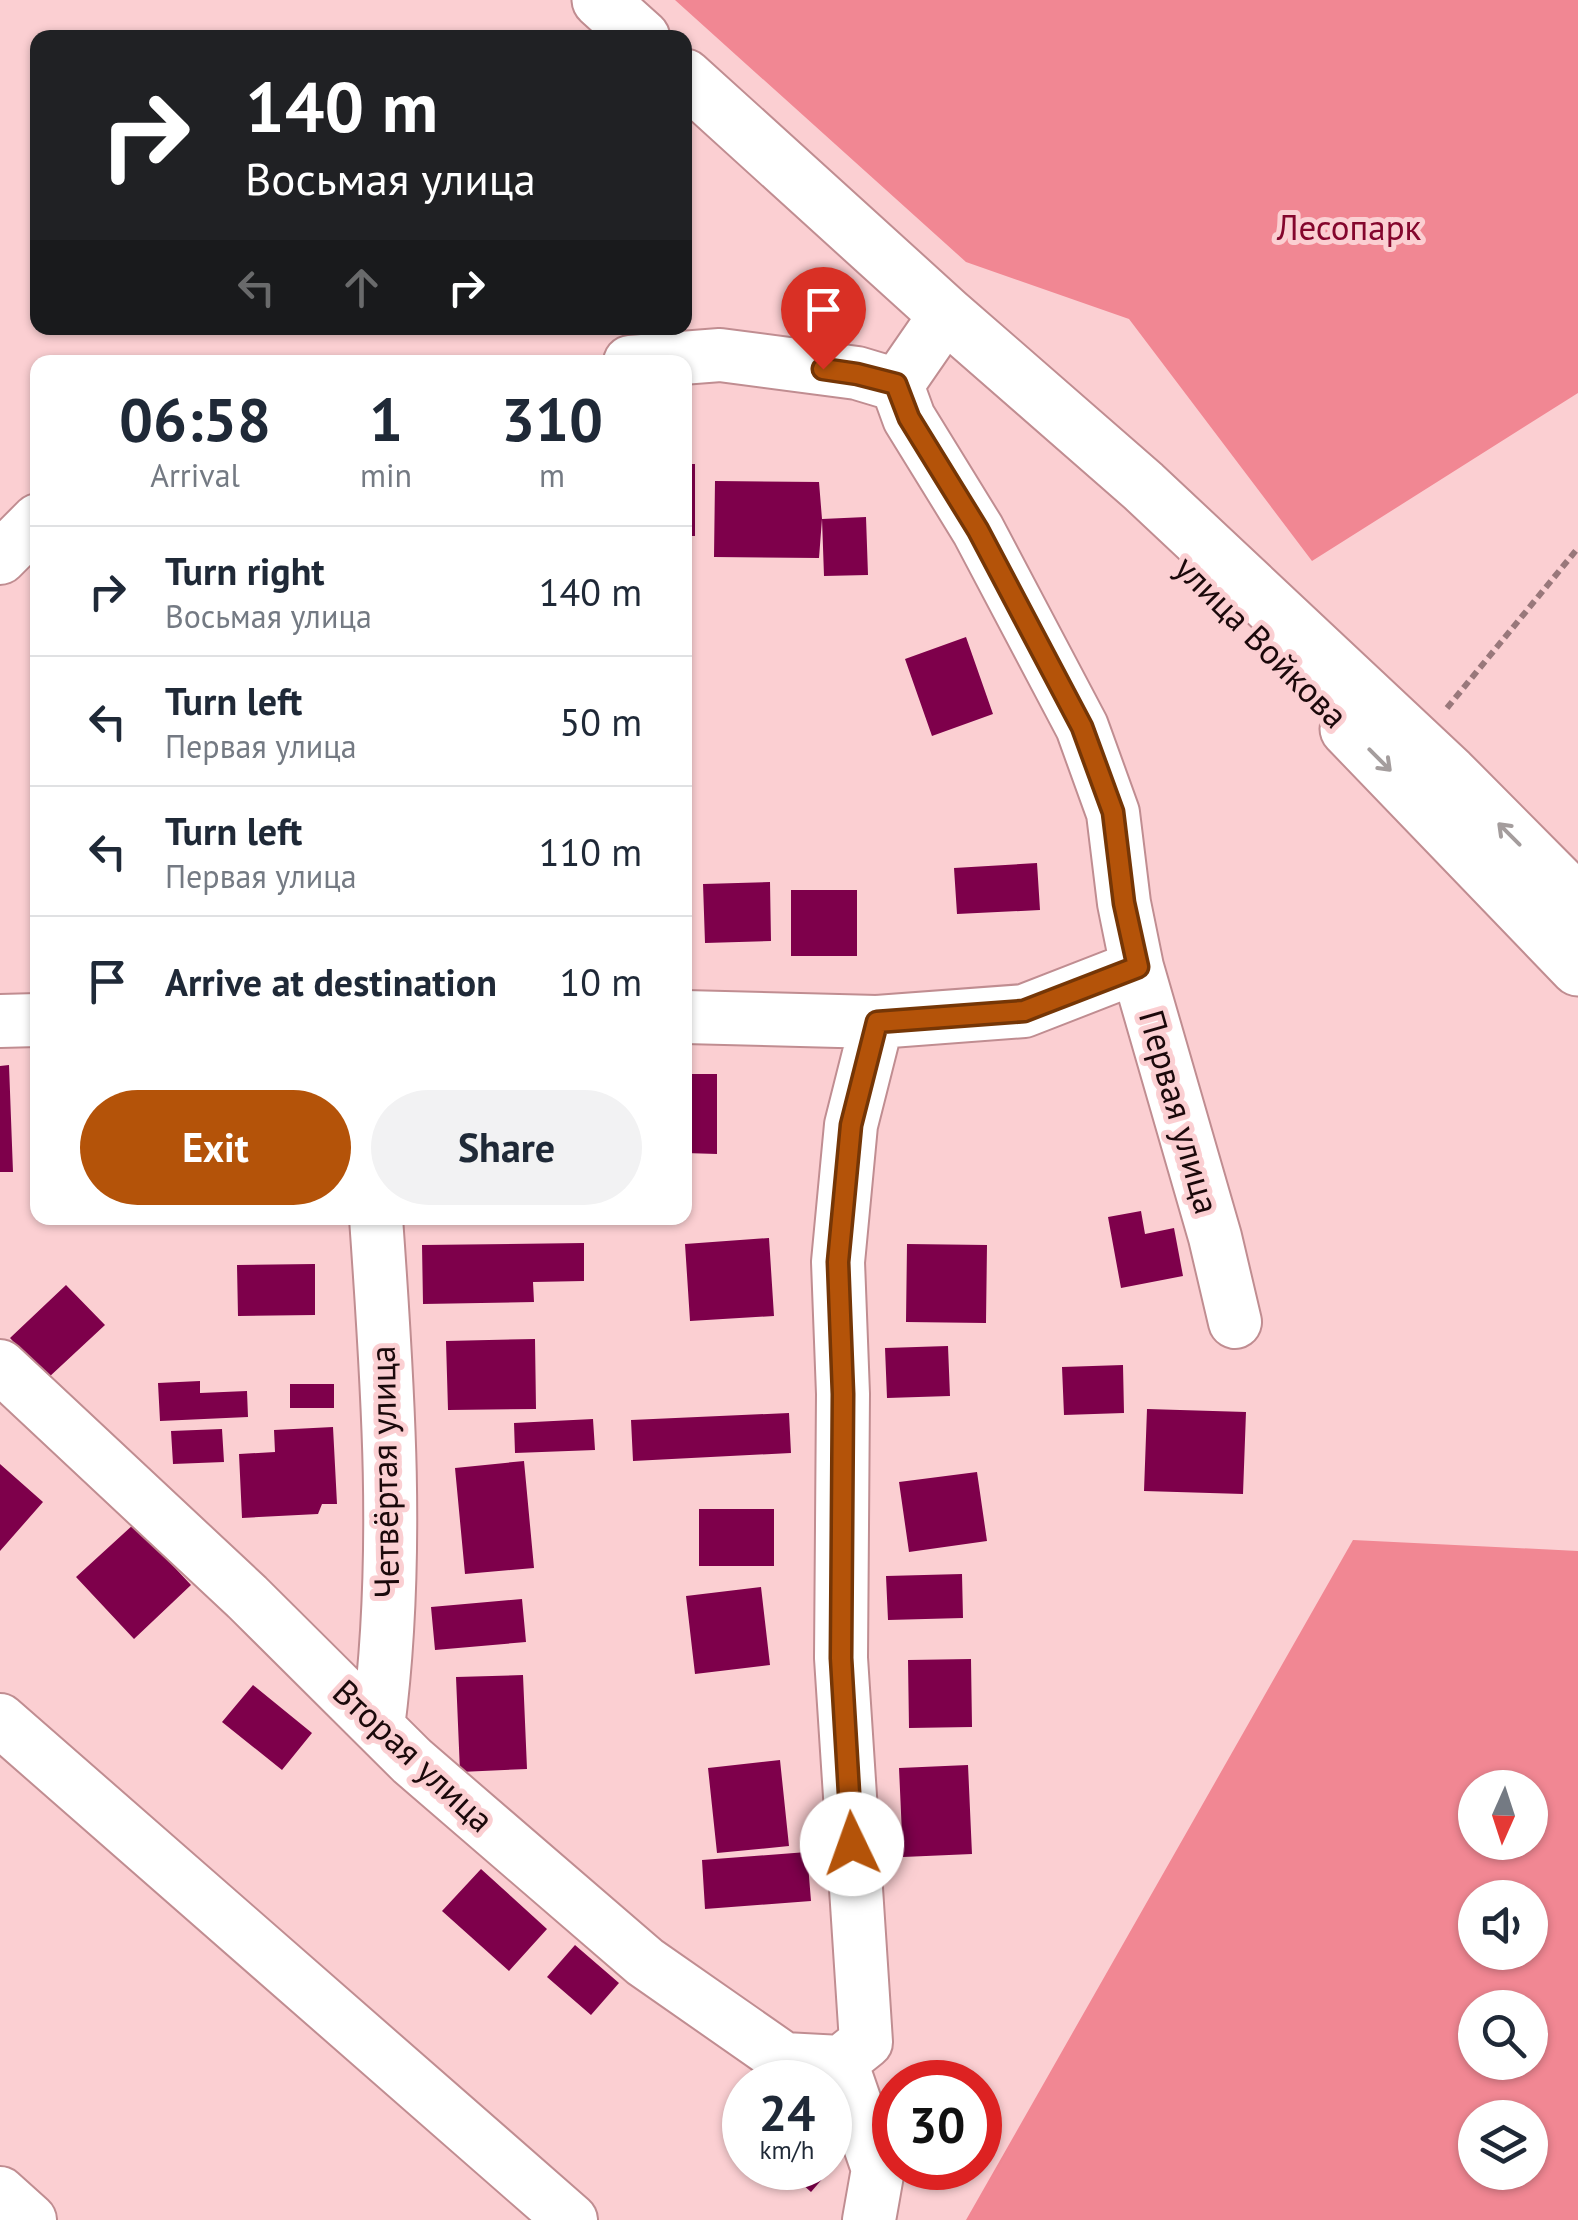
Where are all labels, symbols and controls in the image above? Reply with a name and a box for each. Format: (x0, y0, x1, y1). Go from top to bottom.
text: 140 m (245, 61, 438, 151)
icon: right (80, 70, 210, 200)
text: Восьмая улица (245, 149, 536, 207)
park label: Лесопарк (1276, 204, 1422, 250)
icon: left (229, 260, 284, 315)
icon: ahead (334, 260, 389, 315)
icon: right (439, 260, 494, 315)
pin (781, 267, 866, 370)
icon: arrive (796, 282, 851, 337)
text: 06:58 (119, 380, 271, 458)
text: 1 (369, 380, 403, 458)
text: 310 (501, 380, 603, 458)
text: Arrival (150, 454, 240, 496)
text: min (360, 454, 412, 496)
text: m (539, 454, 565, 496)
street label: улица Войкова (1165, 545, 1358, 738)
text: Turn right (165, 546, 325, 595)
icon: right (80, 564, 135, 619)
text: 140 m (539, 567, 642, 616)
text: Восьмая улица (165, 595, 372, 637)
text: Turn left (165, 676, 302, 725)
icon: left (80, 694, 135, 749)
text: 50 m (560, 697, 642, 746)
text: Первая улица (165, 725, 357, 767)
one-way arrow (1367, 748, 1391, 772)
text: Turn left (165, 806, 302, 855)
one-way arrow (1498, 822, 1522, 846)
icon: left (80, 824, 135, 879)
text: 110 m (539, 827, 642, 876)
text: Первая улица (165, 855, 357, 897)
icon: arrive (80, 954, 135, 1009)
text: Arrive at destination (165, 957, 497, 1006)
text: 10 m (560, 957, 642, 1006)
street label: Первая улица (1129, 1005, 1231, 1219)
button: Exit (80, 1090, 351, 1205)
button: Share (371, 1090, 642, 1205)
street label: Четвёртая улица (359, 1345, 409, 1599)
street label: Вторая улица (323, 1669, 504, 1842)
north arrow (1458, 1770, 1548, 1860)
map controls (1458, 1770, 1548, 2190)
position arrow (800, 1792, 904, 1896)
button: sound (1458, 1880, 1548, 1970)
button: search (1458, 1990, 1548, 2080)
speed limit sign: 30 (872, 2060, 1002, 2190)
text: 24 (759, 2080, 815, 2145)
button: layers (1458, 2100, 1548, 2190)
text: km/h (760, 2134, 814, 2166)

